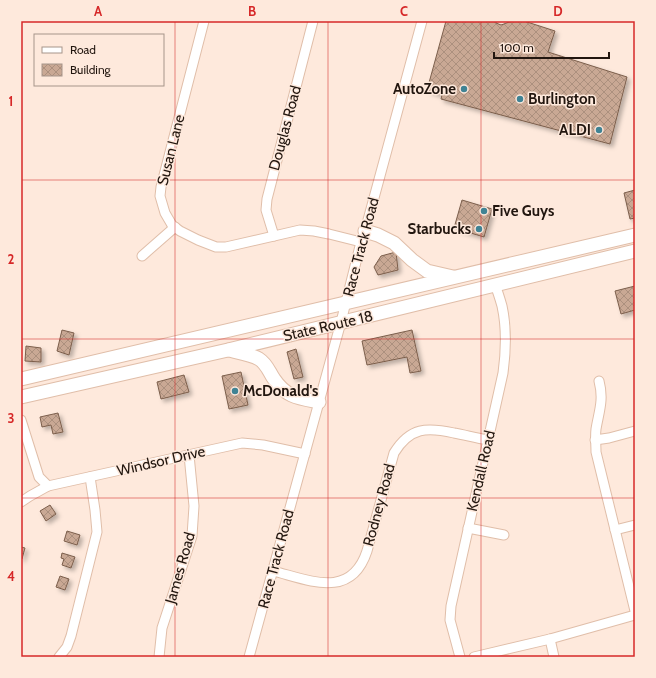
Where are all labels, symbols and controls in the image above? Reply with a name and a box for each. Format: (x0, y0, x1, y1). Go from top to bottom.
text: A (94, 3, 103, 19)
text: B (248, 3, 256, 19)
text: C (400, 3, 408, 19)
text: D (553, 3, 563, 19)
legend (34, 34, 164, 86)
scale bar (494, 34, 609, 60)
text: 100 m (500, 40, 534, 55)
text: Road (70, 42, 96, 57)
text: Building (70, 62, 112, 77)
place label: AutoZone (393, 80, 456, 98)
street label: Douglas Road (265, 84, 305, 172)
marker: AutoZone (459, 84, 469, 94)
place label: Burlington (528, 90, 596, 108)
text: 1 (9, 93, 13, 109)
marker: Burlington (515, 94, 525, 104)
street label: Susan Lane (153, 112, 189, 187)
place label: ALDI (559, 121, 591, 139)
marker: ALDI (594, 125, 604, 135)
street label: Race Track Road (339, 195, 383, 299)
place label: Five Guys (492, 202, 554, 220)
marker: Five Guys (479, 206, 489, 216)
place label: Starbucks (408, 220, 471, 238)
marker: Starbucks (474, 224, 484, 234)
text: 2 (8, 251, 15, 267)
street label: State Route 18 (281, 307, 375, 345)
place label: McDonald's (243, 382, 318, 400)
marker: McDonald's (230, 386, 240, 396)
text: 3 (7, 410, 15, 426)
street label: Kendall Road (463, 429, 499, 513)
street label: Windsor Drive (115, 442, 207, 480)
street label: Rodney Road (359, 462, 399, 548)
street label: Race Track Road (254, 507, 298, 611)
street label: James Road (161, 530, 199, 607)
text: 4 (7, 568, 15, 584)

